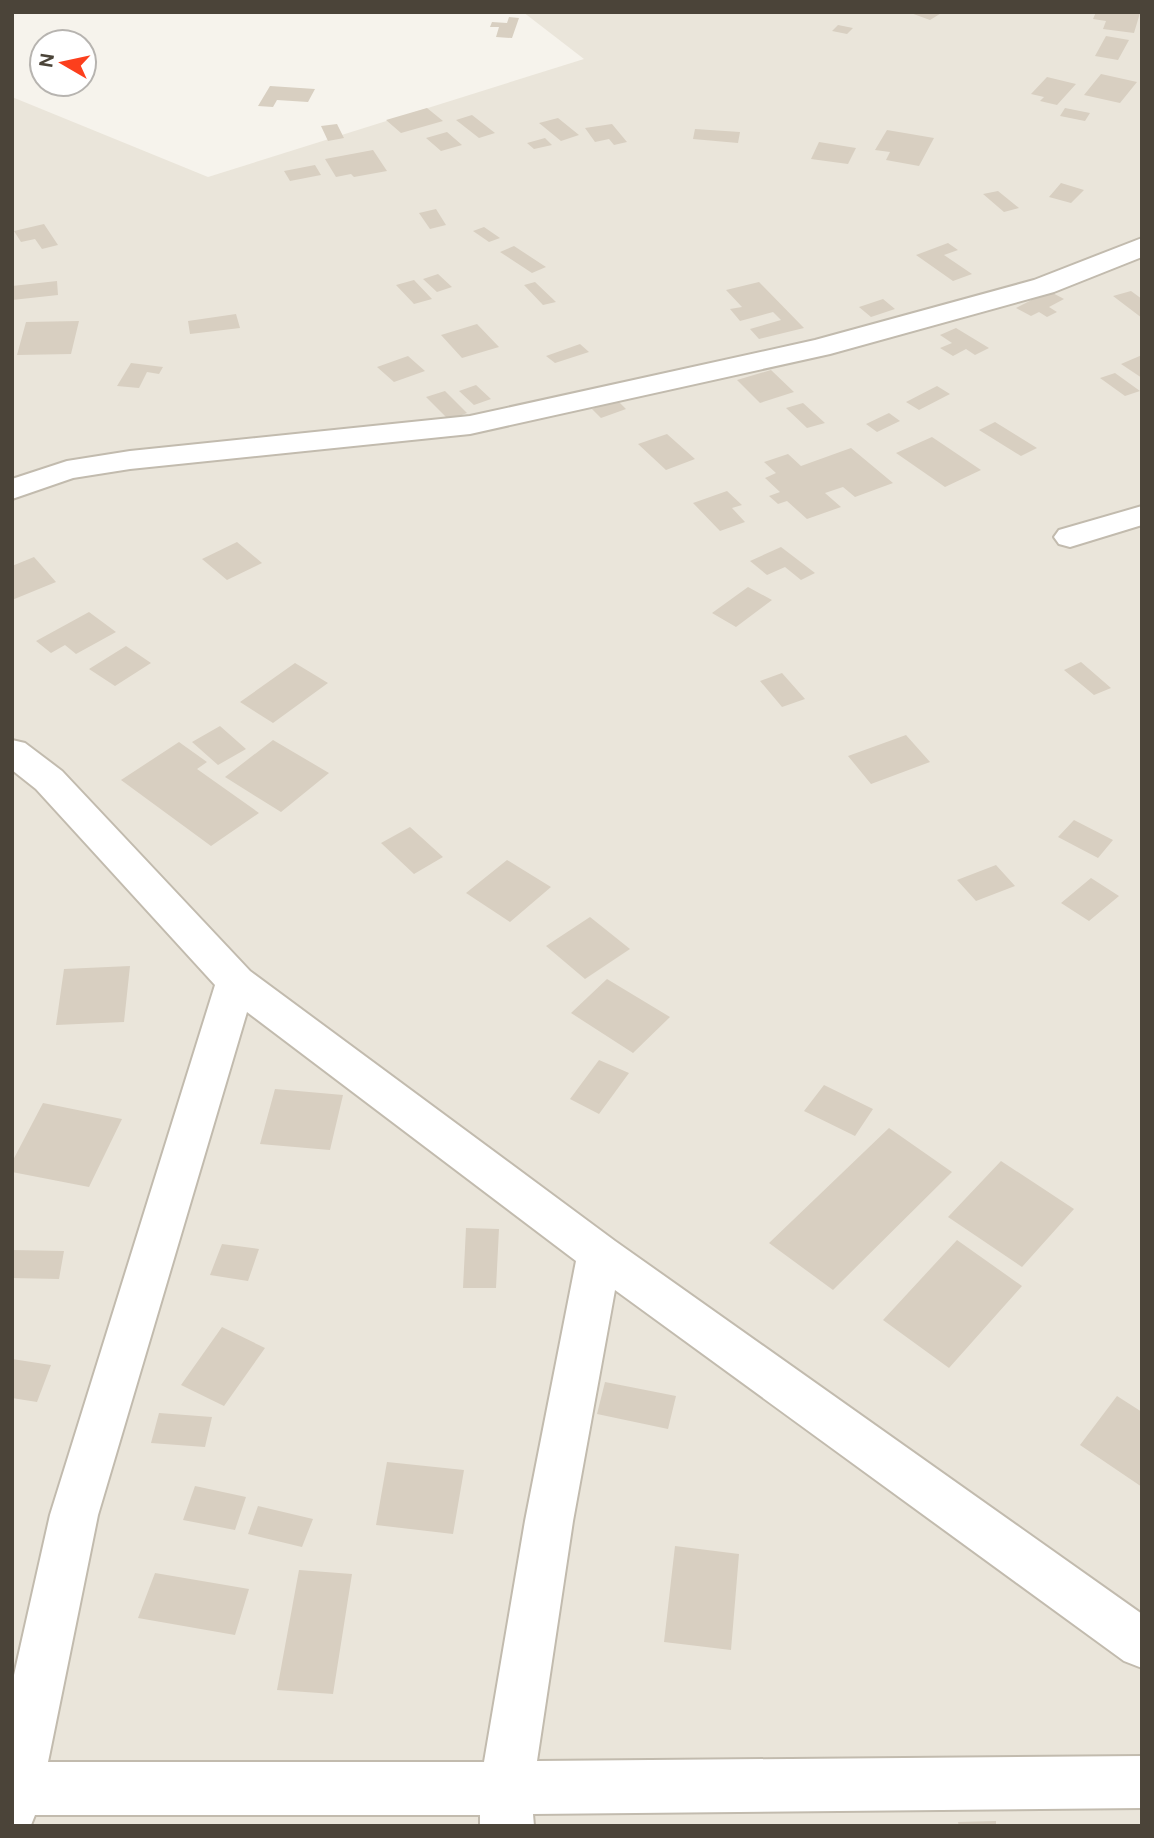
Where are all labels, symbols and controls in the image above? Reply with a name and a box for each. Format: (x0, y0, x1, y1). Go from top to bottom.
north arrow (28, 28, 98, 98)
text: N (33, 52, 60, 69)

